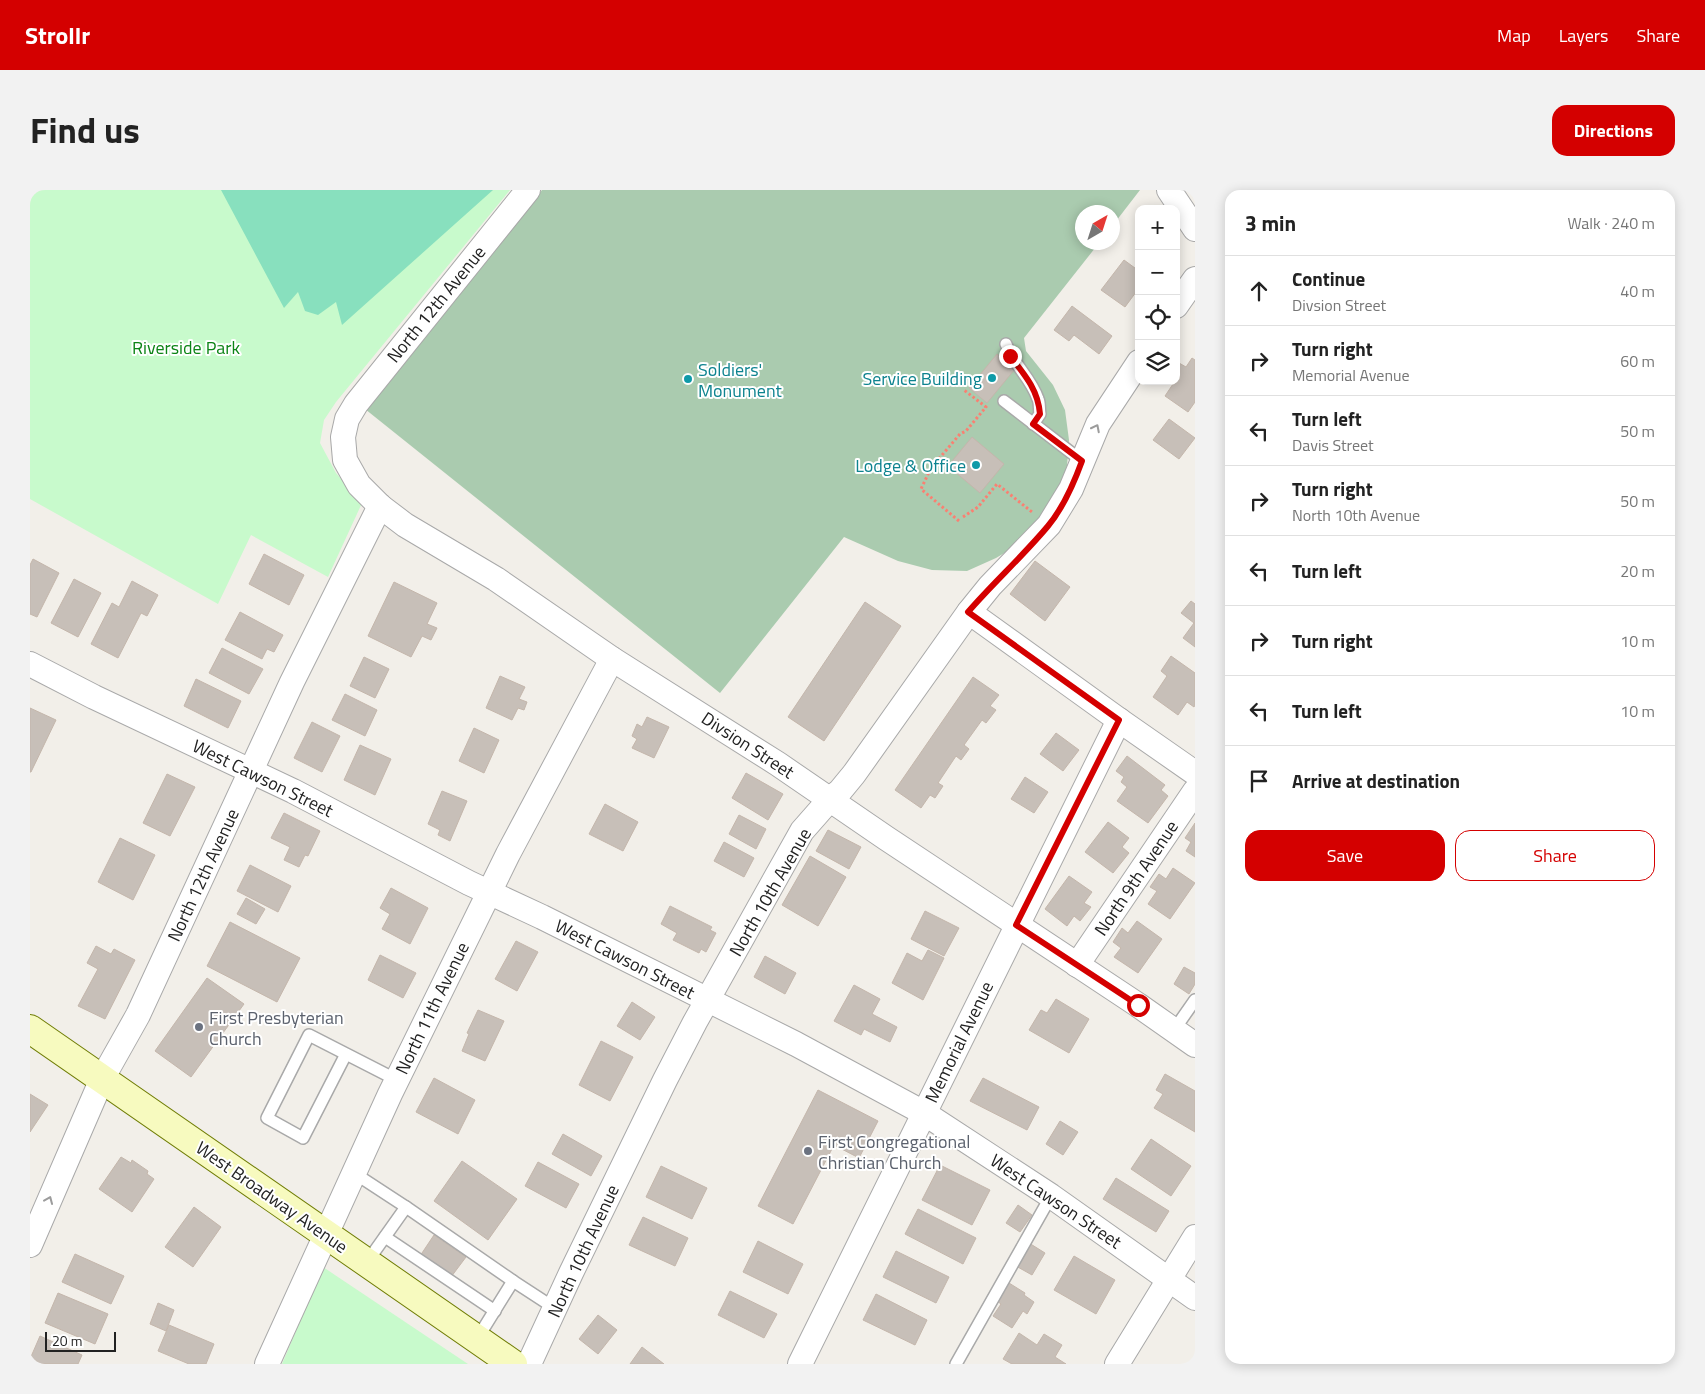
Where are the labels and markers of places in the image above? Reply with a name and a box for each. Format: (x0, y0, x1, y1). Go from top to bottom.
place label: Soldiers' Monument (698, 356, 783, 404)
place label: Service Building (862, 365, 982, 392)
marker: Service Building (986, 372, 998, 384)
marker: Soldiers' Monument (682, 373, 694, 385)
place label: Lodge & Office (855, 452, 966, 479)
marker: Lodge & Office (970, 459, 982, 471)
place label: First Presbyterian Church (209, 1004, 344, 1052)
marker: First Presbyterian Church (193, 1021, 205, 1033)
place label: First Congregational Christian Church (818, 1128, 970, 1176)
marker: First Congregational Christian Church (802, 1145, 814, 1157)

